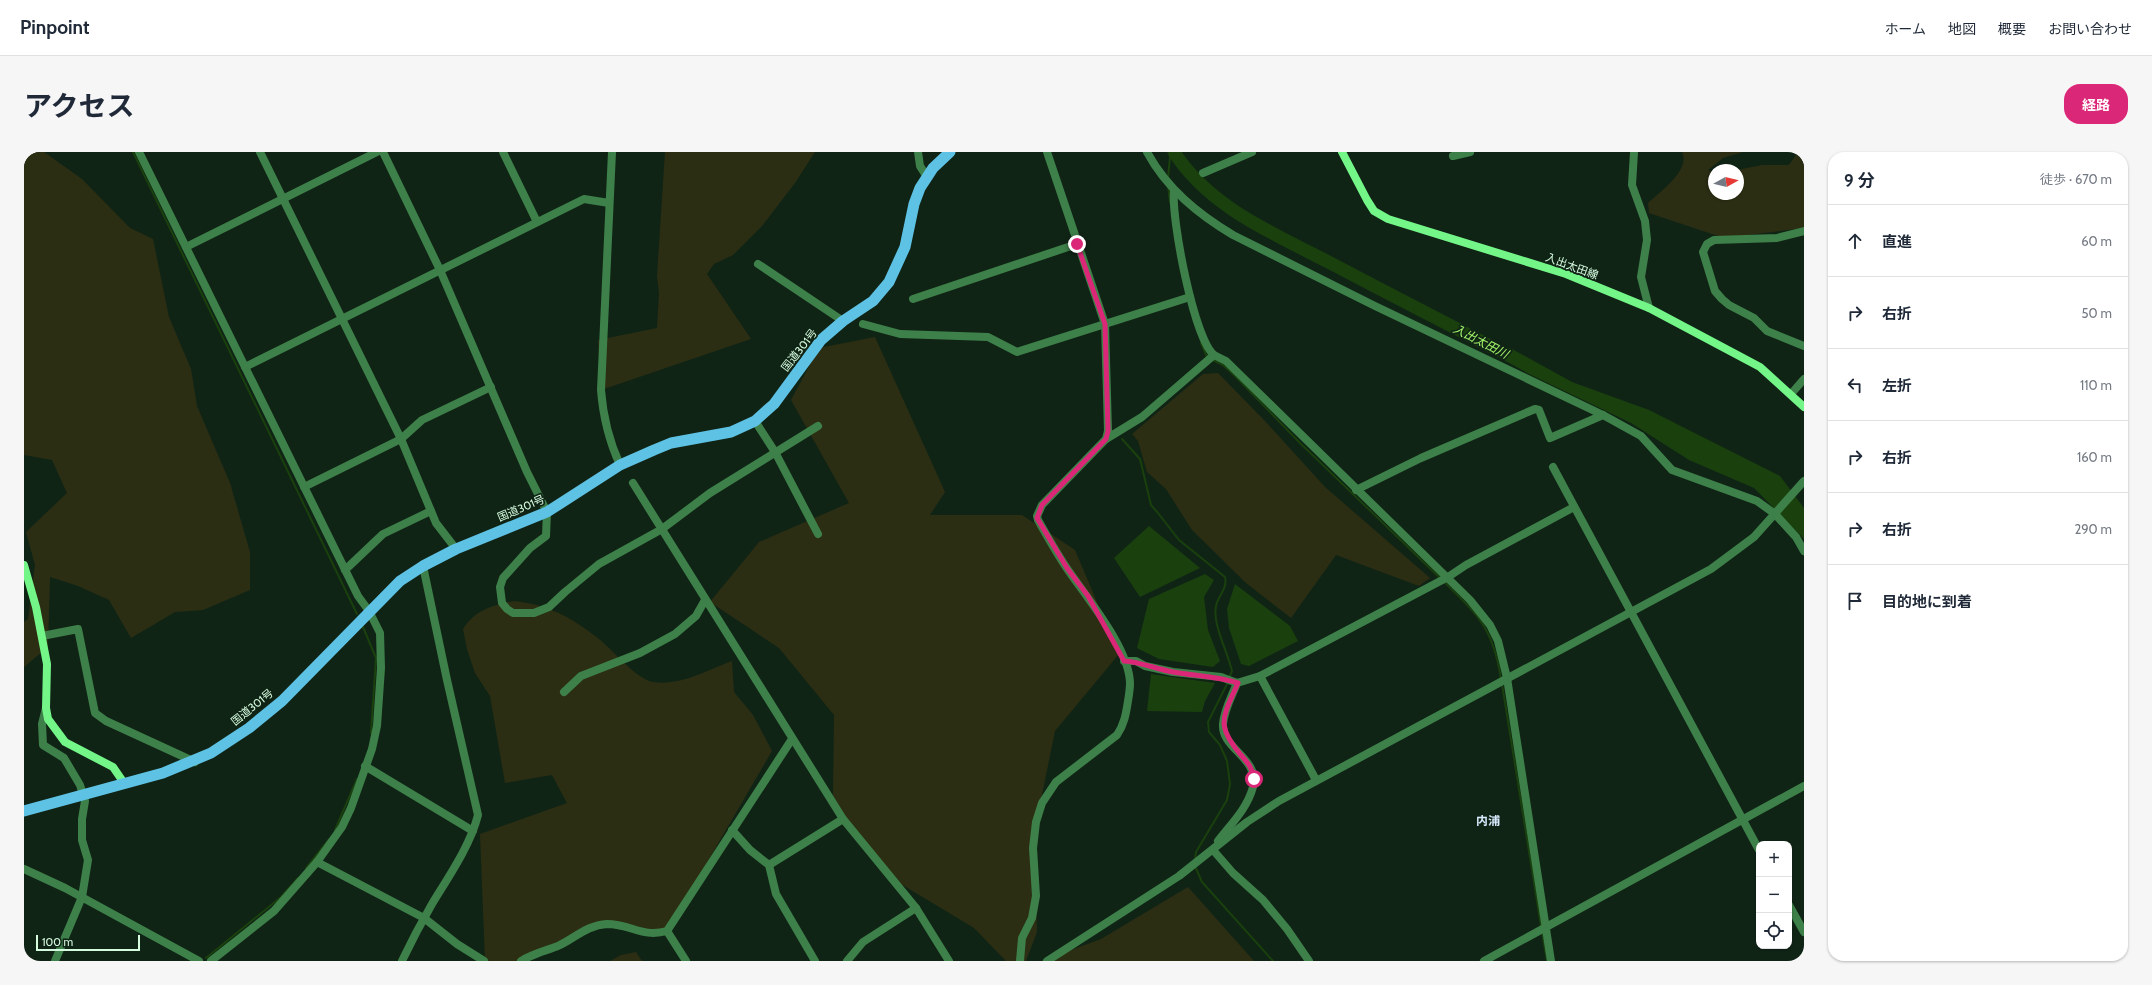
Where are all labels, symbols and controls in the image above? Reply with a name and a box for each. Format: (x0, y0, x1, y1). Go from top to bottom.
text: Pinpoint (20, 16, 89, 39)
text: ホーム (1884, 20, 1926, 38)
text: 地図 (1948, 20, 1976, 38)
text: 概要 (1998, 20, 2026, 38)
text: お問い合わせ (2048, 20, 2132, 38)
button: 経路 (2064, 84, 2128, 124)
text: アクセス (24, 89, 135, 123)
north arrow (1708, 164, 1744, 200)
text: 9 分 (1844, 170, 1874, 190)
text: 徒歩 · 670 m (2040, 171, 2112, 187)
icon: ahead (1844, 230, 1866, 252)
text: 直進 (1882, 233, 1912, 251)
text: 60 m (2081, 233, 2112, 249)
route end (1068, 235, 1086, 253)
street label: 入出太田線 (1544, 250, 1600, 282)
icon: right (1844, 302, 1866, 324)
text: 右折 (1882, 305, 1912, 323)
text: 50 m (2082, 305, 2112, 321)
water label: 入出太田川 (1451, 321, 1513, 362)
street label: 国道301号 (778, 326, 820, 374)
icon: left (1844, 374, 1866, 396)
text: 左折 (1882, 377, 1912, 395)
text: 110 m (2080, 377, 2112, 393)
icon: right (1844, 446, 1866, 468)
text: 右折 (1882, 449, 1912, 467)
text: 160 m (2077, 449, 2112, 465)
street label: 国道301号 (495, 492, 547, 524)
icon: right (1844, 518, 1866, 540)
text: 右折 (1882, 521, 1912, 539)
text: 290 m (2074, 521, 2112, 537)
icon: arrive (1844, 590, 1866, 612)
text: 目的地に到着 (1882, 593, 1972, 611)
street label: 国道301号 (228, 686, 276, 728)
route start (1245, 770, 1263, 788)
district label: 内浦 (1476, 813, 1500, 828)
map controls (1756, 841, 1792, 949)
button: + (1756, 841, 1792, 877)
button: − (1756, 877, 1792, 913)
button: locate (1756, 913, 1792, 949)
scale bar (36, 933, 140, 952)
text: 100 m (42, 935, 73, 949)

